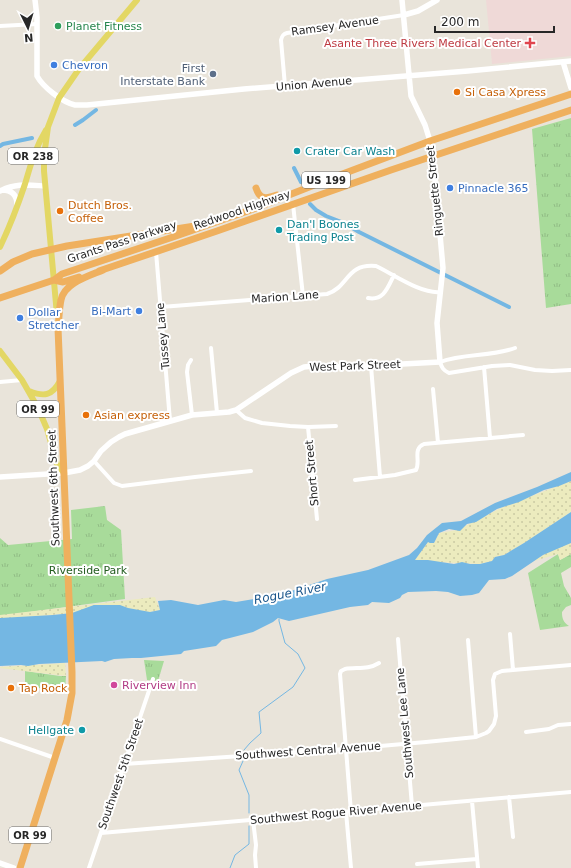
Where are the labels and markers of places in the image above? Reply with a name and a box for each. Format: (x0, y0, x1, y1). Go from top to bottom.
place label: Planet Fitness (66, 20, 142, 33)
marker: Planet Fitness (53, 21, 63, 31)
place label: Asante Three Rivers Medical Center (324, 37, 521, 50)
marker: Asante Three Rivers Medical Center (524, 37, 536, 49)
place label: Chevron (62, 59, 108, 72)
marker: Chevron (49, 60, 59, 70)
place label: First Interstate Bank (120, 62, 206, 88)
marker: First Interstate Bank (208, 69, 218, 79)
place label: Si Casa Xpress (465, 86, 546, 99)
marker: Si Casa Xpress (452, 87, 462, 97)
place label: Crater Car Wash (305, 145, 395, 158)
marker: Crater Car Wash (292, 146, 302, 156)
place label: Pinnacle 365 (458, 182, 529, 195)
marker: Pinnacle 365 (445, 183, 455, 193)
place label: Dutch Bros. Coffee (68, 199, 132, 225)
marker: Dutch Bros. Coffee (55, 206, 65, 216)
place label: Dan'l Boones Trading Post (286, 218, 360, 244)
marker: Dan'l Boones Trading Post (274, 225, 284, 235)
place label: Bi-Mart (91, 305, 132, 318)
place label: Dollar Stretcher (28, 306, 79, 332)
marker: Bi-Mart (134, 306, 144, 316)
marker: Dollar Stretcher (15, 313, 25, 323)
place label: Asian express (94, 409, 170, 422)
marker: Asian express (81, 410, 91, 420)
place label: Riverview Inn (122, 679, 197, 692)
marker: Riverview Inn (109, 680, 119, 690)
place label: Tap Rock (18, 682, 68, 695)
marker: Tap Rock (6, 683, 16, 693)
place label: Hellgate (28, 724, 74, 737)
marker: Hellgate (77, 725, 87, 735)

